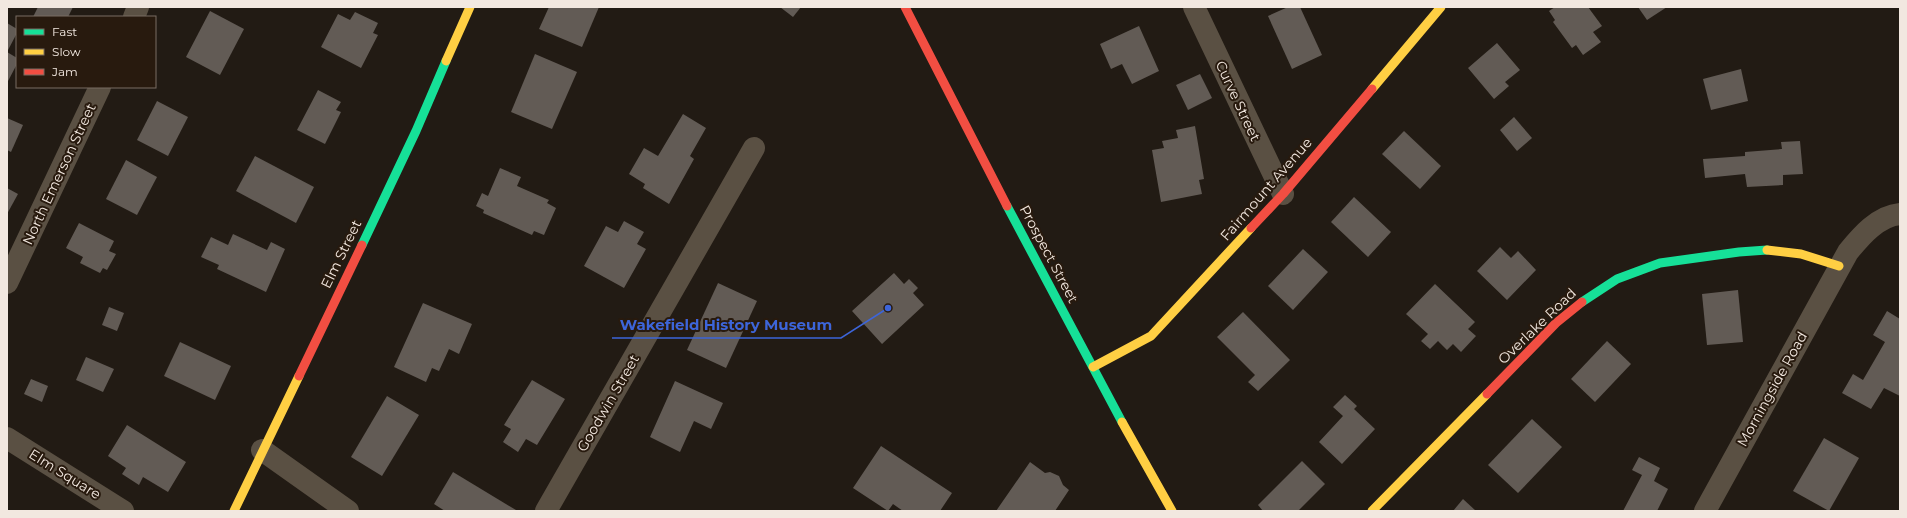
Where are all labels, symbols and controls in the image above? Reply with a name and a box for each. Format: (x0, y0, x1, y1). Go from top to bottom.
legend (16, 16, 156, 88)
text: Fast (52, 24, 77, 39)
text: Slow (52, 44, 81, 59)
street label: Curve Street (1212, 58, 1265, 144)
text: Jam (51, 64, 78, 79)
street label: North Emerson Street (18, 100, 100, 248)
street label: Fairmount Avenue (1216, 134, 1316, 244)
street label: Prospect Street (1016, 202, 1083, 306)
street label: Elm Street (317, 217, 365, 291)
street label: Overlake Road (1494, 284, 1580, 368)
callout: Wakefield History Museum (612, 311, 841, 338)
text: Wakefield History Museum (620, 315, 832, 334)
street label: Morningside Road (1733, 328, 1811, 450)
street label: Goodwin Street (573, 351, 643, 455)
street label: Elm Square (26, 445, 104, 503)

